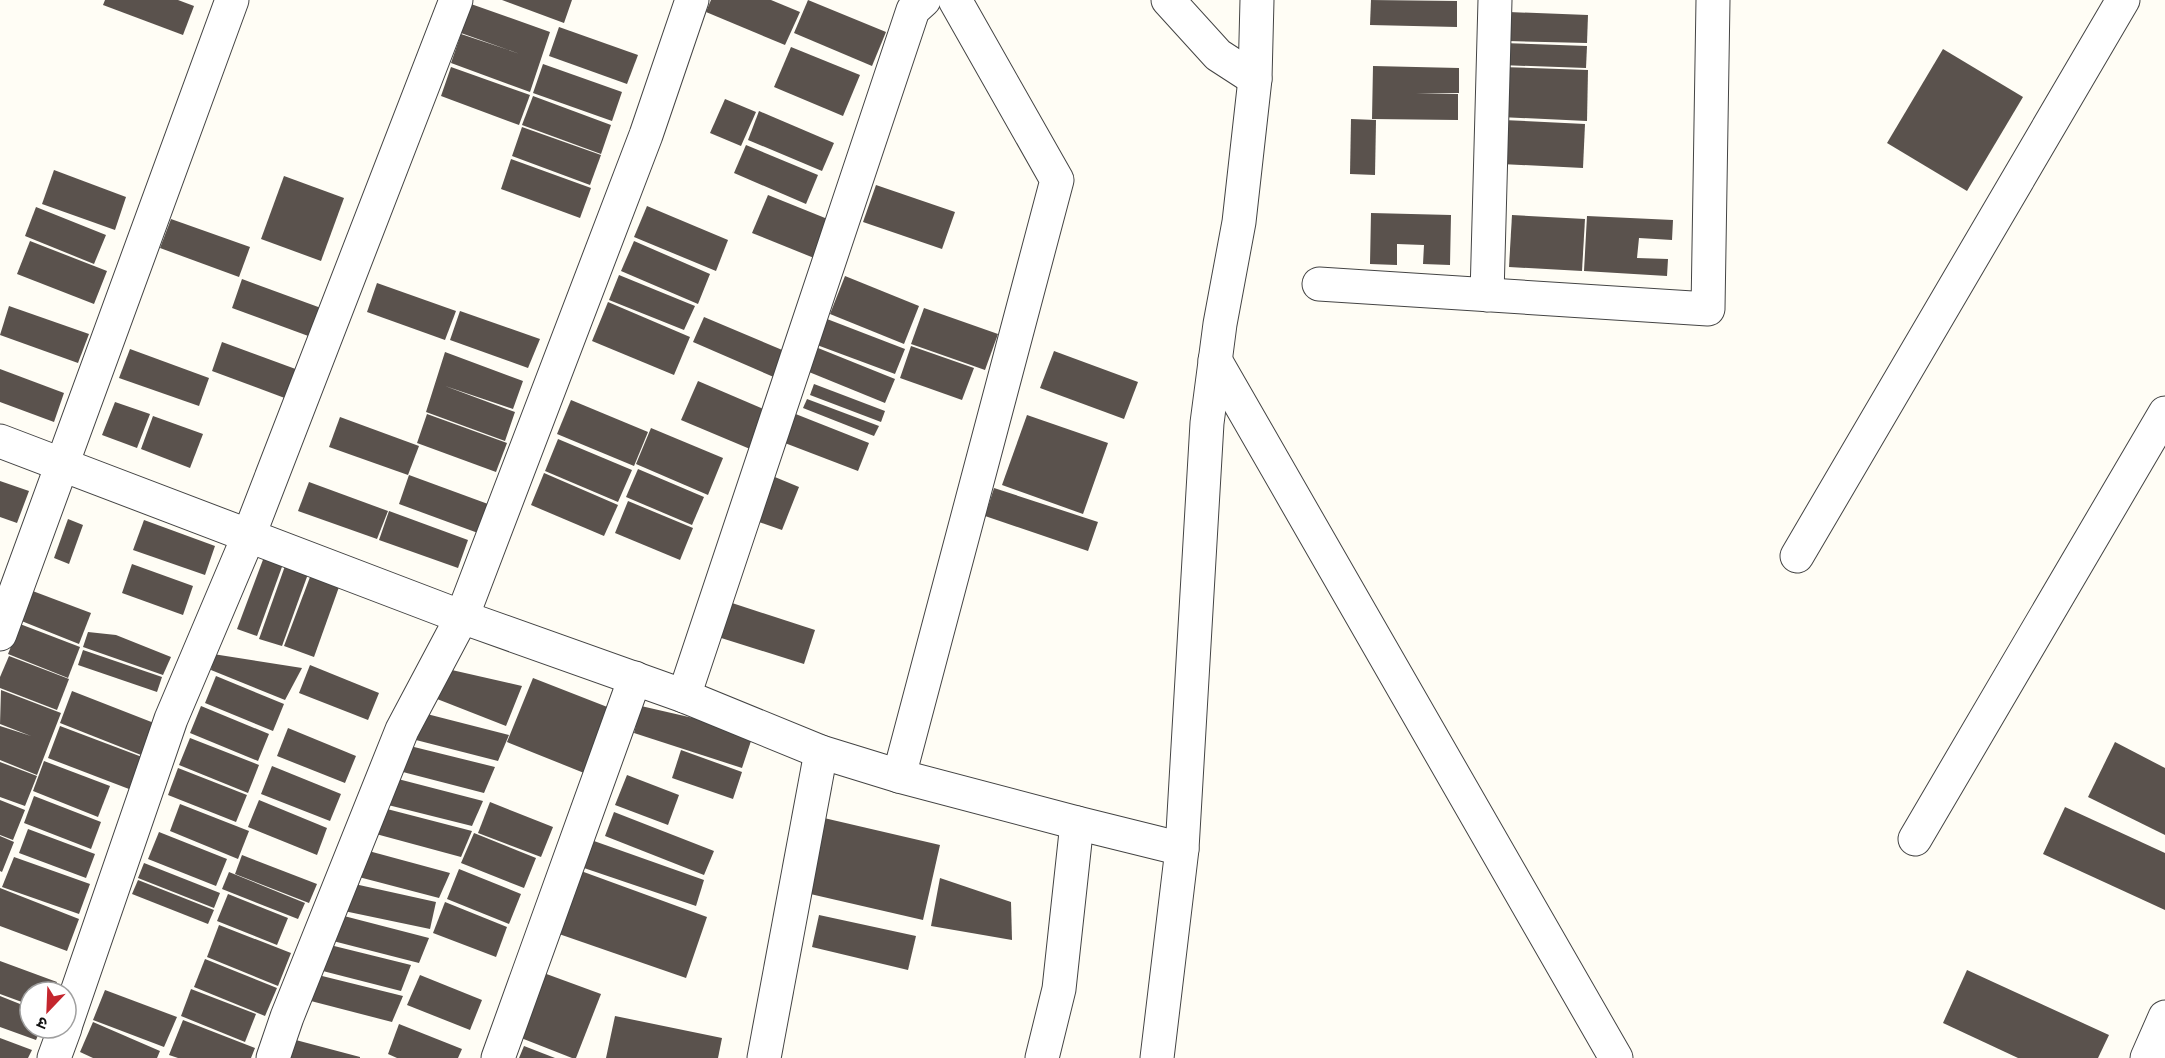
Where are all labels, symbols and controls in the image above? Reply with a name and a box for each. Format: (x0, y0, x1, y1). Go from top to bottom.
north arrow (18, 980, 78, 1040)
text: उ (33, 1013, 50, 1035)

